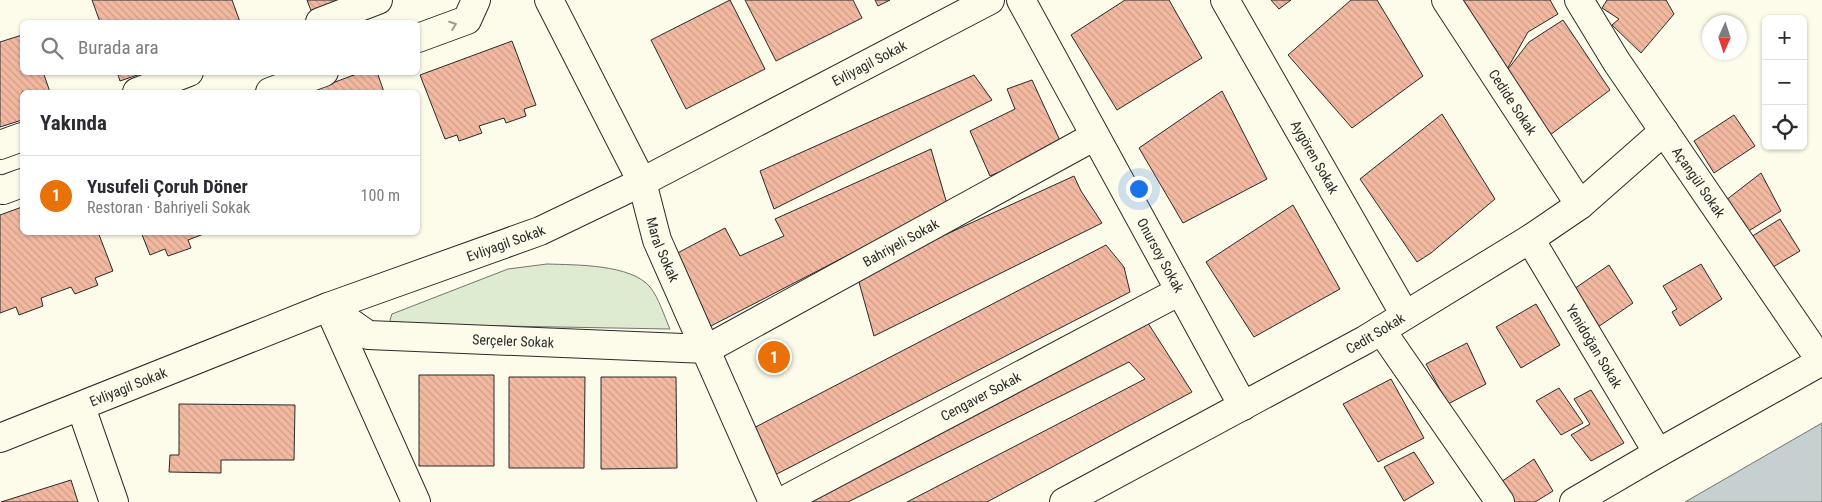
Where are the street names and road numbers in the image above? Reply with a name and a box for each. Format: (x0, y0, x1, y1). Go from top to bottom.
street label: Evliyagil Sokak (829, 37, 910, 89)
street label: Cedide Sokak (1486, 66, 1540, 138)
street label: Aygören Sokak (1288, 118, 1342, 197)
street label: Açangül Sokak (1669, 144, 1729, 221)
street label: Maral Sokak (643, 215, 683, 285)
street label: Bahriyeli Sokak (860, 215, 942, 270)
street label: Onursoy Sokak (1134, 215, 1188, 296)
street label: Evliyagil Sokak (464, 222, 548, 265)
street label: Yenidoğan Sokak (1563, 302, 1626, 392)
street label: Cedit Sokak (1343, 309, 1408, 357)
street label: Serçeler Sokak (472, 331, 555, 351)
street label: Evliyagil Sokak (87, 364, 170, 409)
street label: Cengaver Sokak (938, 368, 1024, 424)

